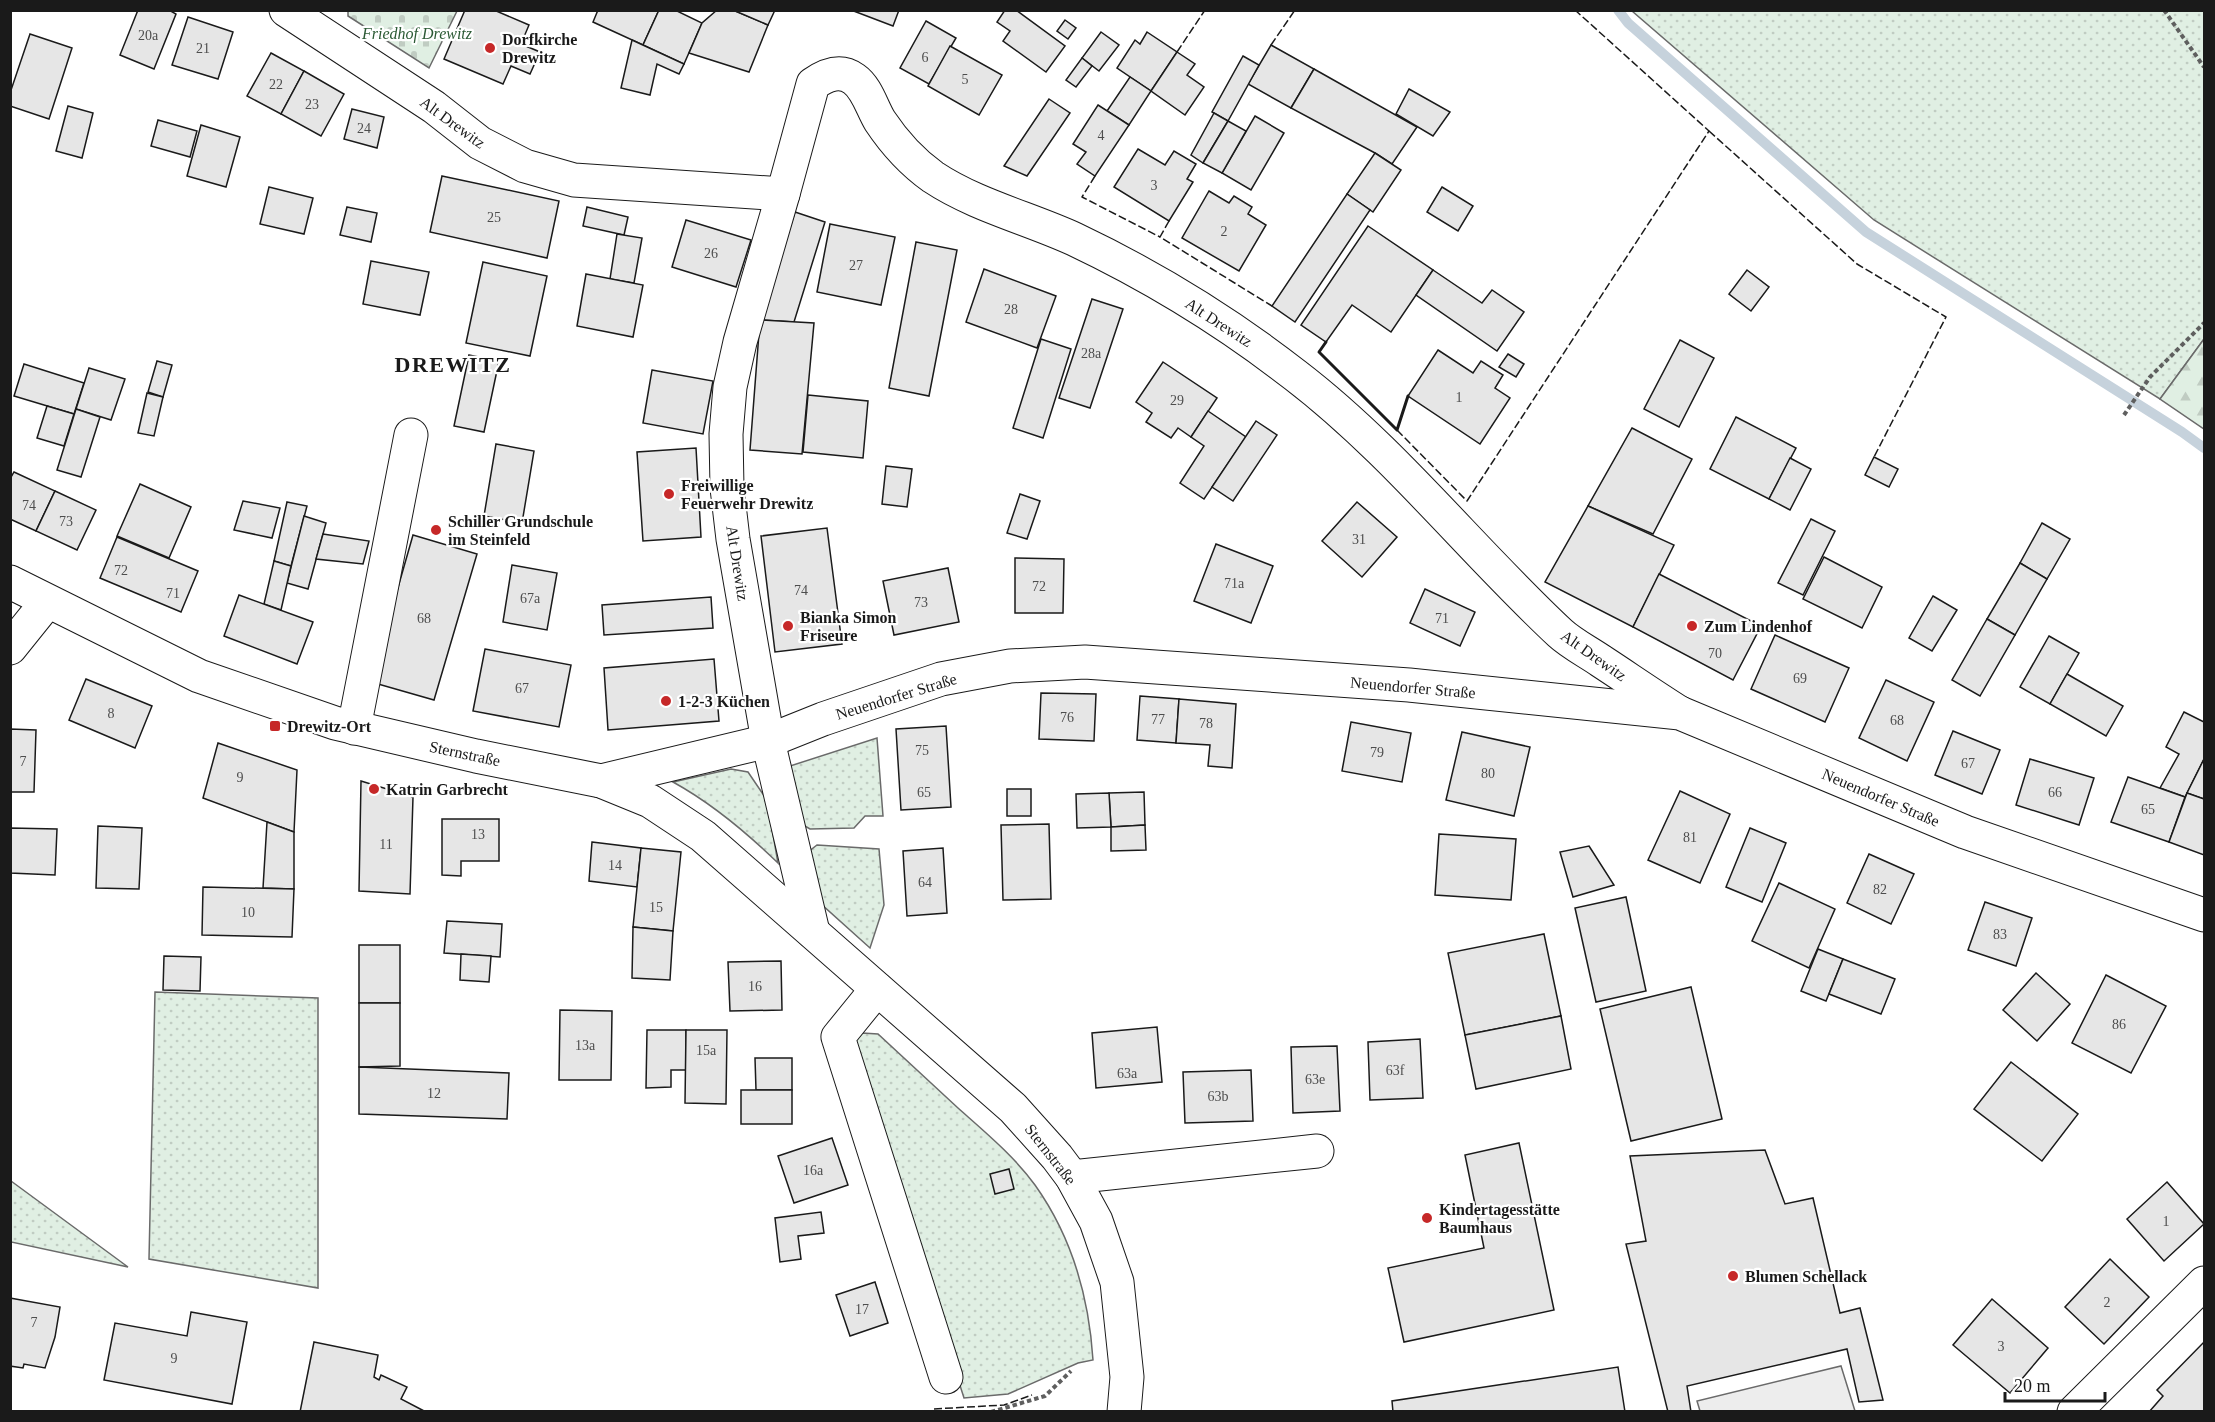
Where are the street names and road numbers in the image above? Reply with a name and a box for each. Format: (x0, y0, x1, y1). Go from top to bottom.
street label: Alt Drewitz (417, 93, 488, 152)
street label: Alt Drewitz (1182, 295, 1255, 350)
street label: Alt Drewitz (723, 524, 752, 602)
street label: Alt Drewitz (1558, 627, 1630, 684)
street label: Neuendorfer Straße (834, 670, 959, 723)
street label: Neuendorfer Straße (1350, 674, 1476, 701)
street label: Sternstraße (428, 738, 502, 769)
street label: Neuendorfer Straße (1820, 765, 1942, 830)
street label: Sternstraße (1022, 1121, 1079, 1188)

